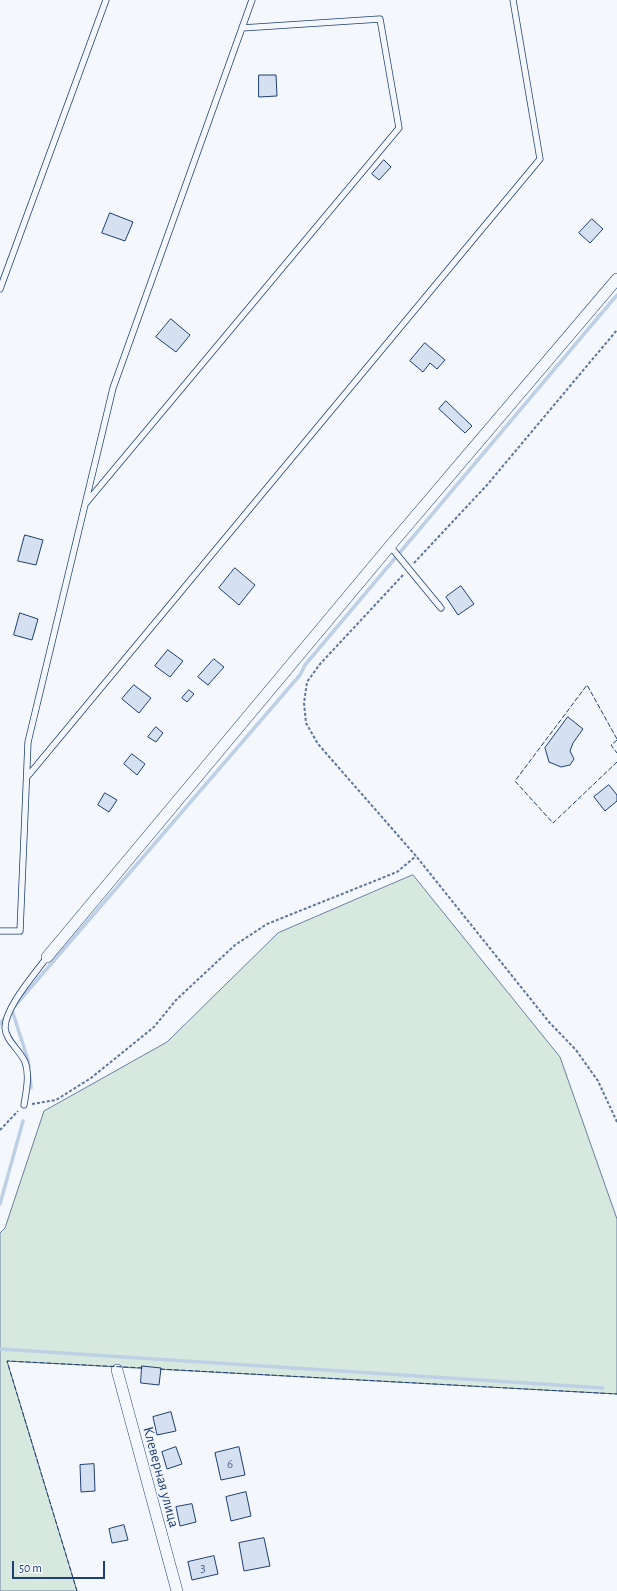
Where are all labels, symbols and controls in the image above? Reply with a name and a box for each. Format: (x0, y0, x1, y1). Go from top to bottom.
street label: Клеверная улица (139, 1425, 183, 1529)
house number: 6 (227, 1456, 233, 1472)
scale bar (14, 1553, 107, 1579)
house number: 3 (200, 1560, 206, 1576)
text: 50 m (19, 1562, 42, 1574)

